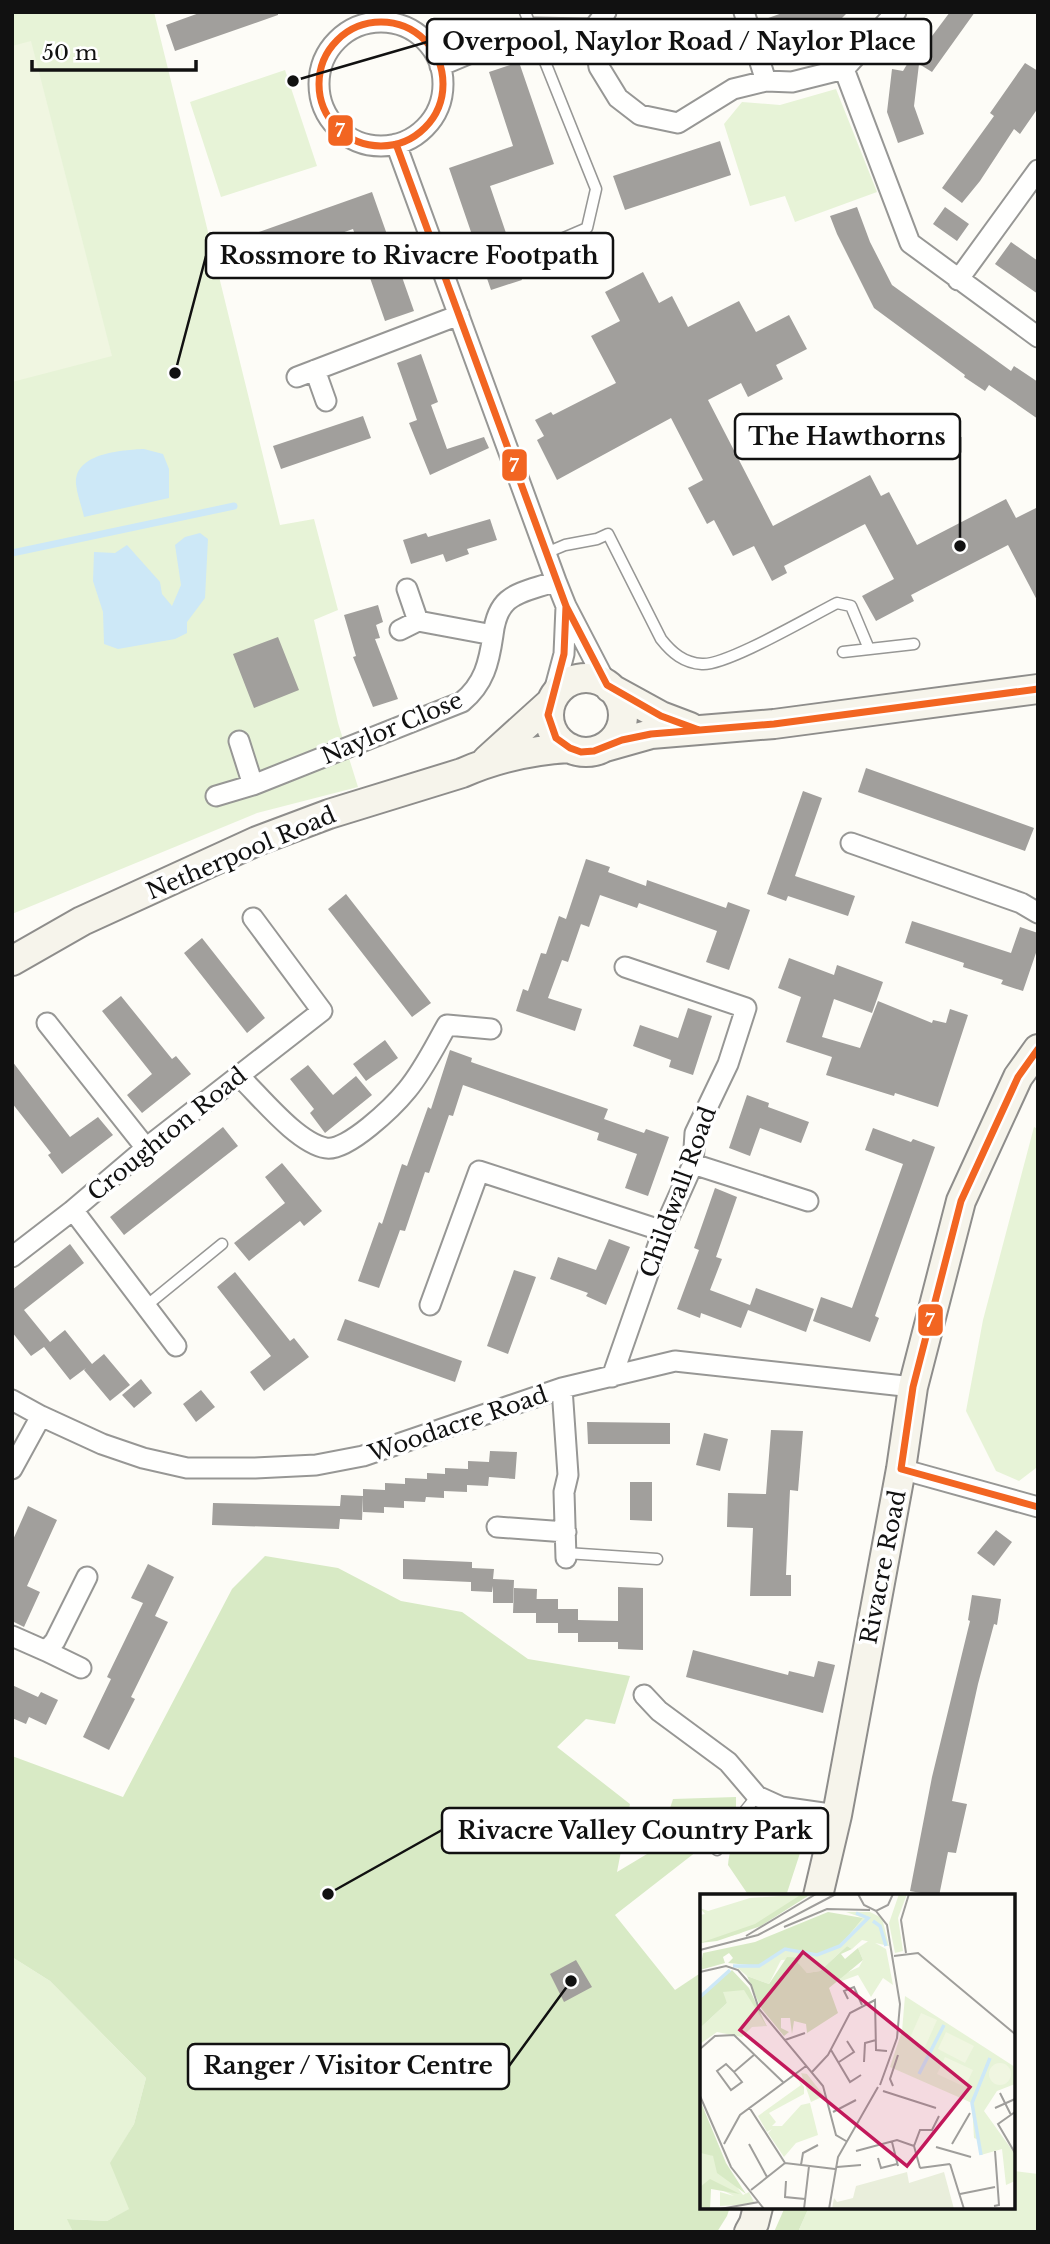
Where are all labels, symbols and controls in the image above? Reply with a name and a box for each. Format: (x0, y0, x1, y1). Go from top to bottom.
callout: Overpool, Naylor Road / Naylor Place (427, 19, 931, 64)
text: Overpool, Naylor Road / Naylor Place (442, 27, 916, 56)
scale bar (32, 28, 196, 72)
text: 50 m (42, 40, 98, 66)
line badge: 7 (327, 114, 354, 147)
text: 7 (335, 119, 346, 142)
callout: Rossmore to Rivacre Footpath (206, 233, 613, 278)
text: Rossmore to Rivacre Footpath (219, 241, 599, 270)
callout: The Hawthorns (735, 414, 960, 459)
text: The Hawthorns (748, 422, 946, 451)
line badge: 7 (501, 448, 528, 482)
text: 7 (509, 454, 520, 477)
street label: Naylor Close (317, 686, 467, 770)
street label: Netherpool Road (142, 800, 340, 906)
street label: Croughton Road (82, 1061, 252, 1207)
street label: Childwall Road (634, 1103, 722, 1281)
line badge: 7 (917, 1303, 944, 1337)
text: 7 (925, 1309, 936, 1332)
street label: Woodacre Road (364, 1380, 551, 1468)
street label: Rivacre Road (854, 1488, 912, 1646)
callout: Rivacre Valley Country Park (442, 1808, 828, 1853)
text: Rivacre Valley Country Park (458, 1816, 814, 1845)
inset map (700, 1894, 1015, 2209)
callout: Ranger / Visitor Centre (188, 2044, 509, 2089)
text: Ranger / Visitor Centre (203, 2051, 493, 2080)

